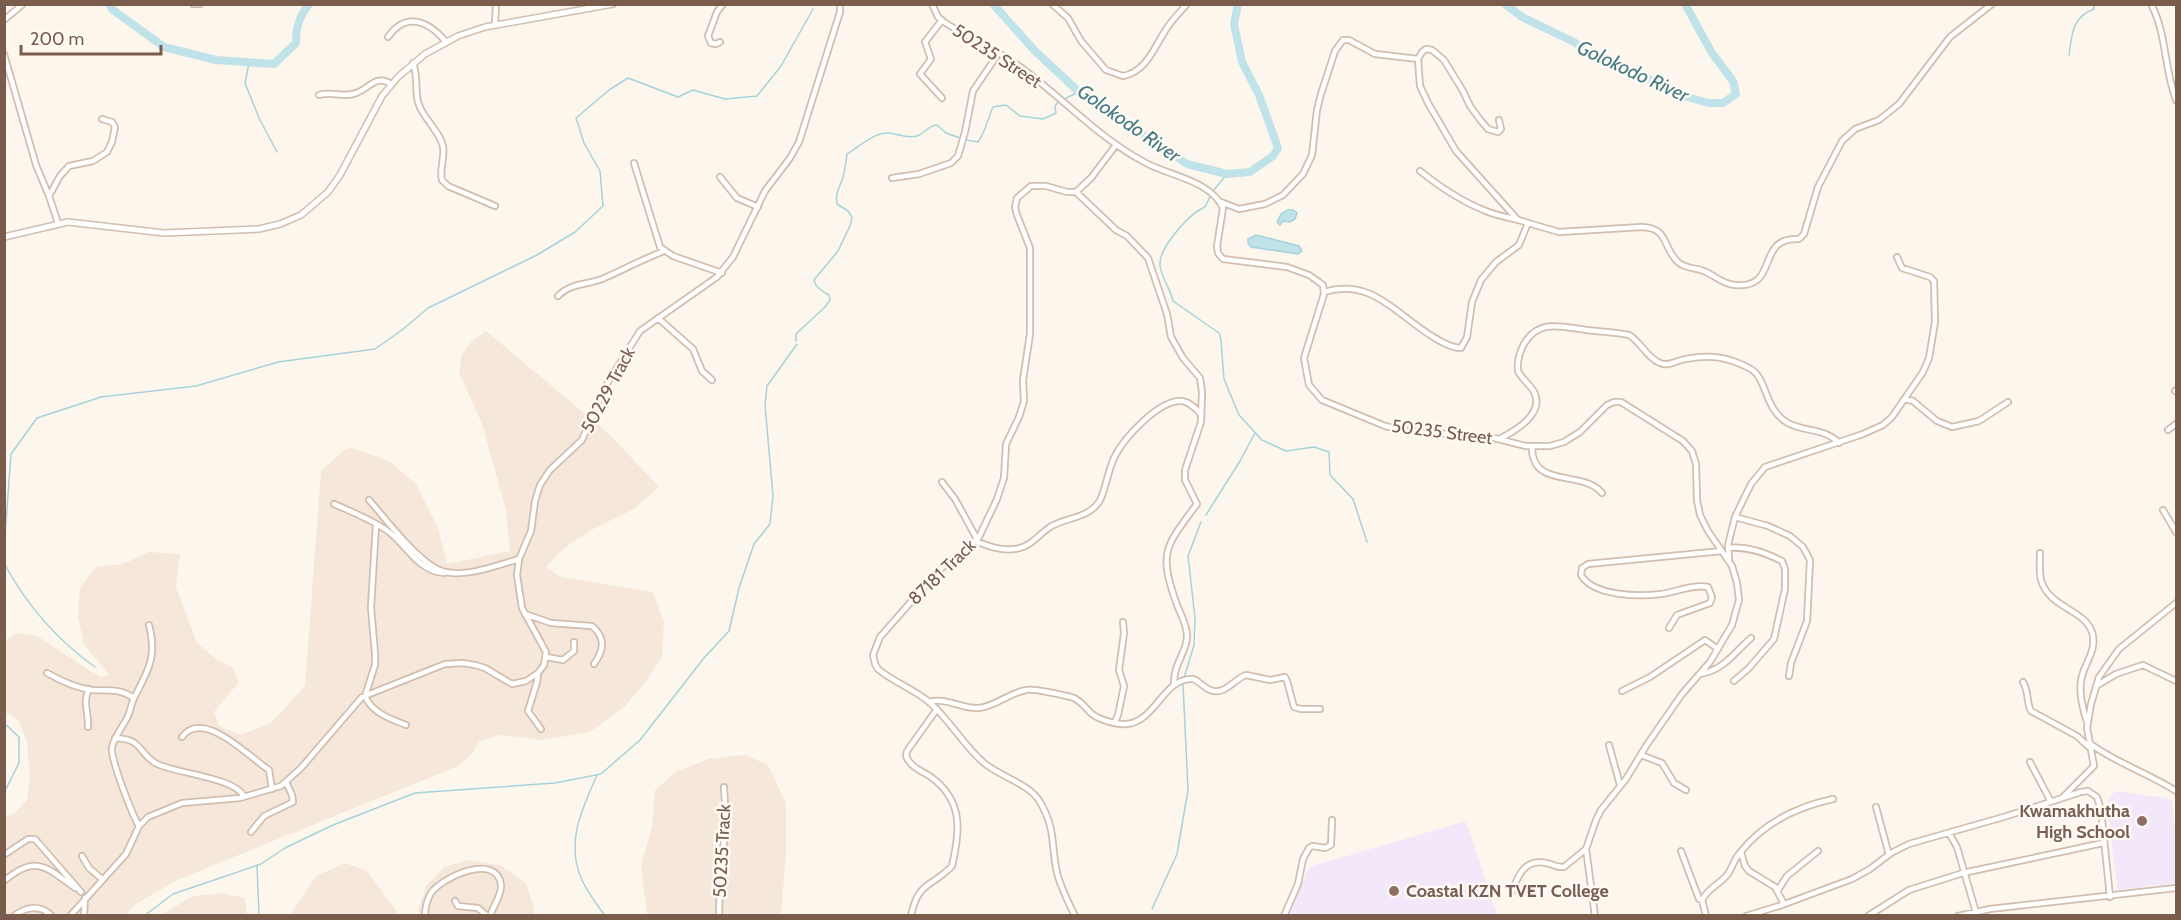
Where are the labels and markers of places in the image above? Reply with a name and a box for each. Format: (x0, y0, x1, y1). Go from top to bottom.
place label: Kwamakhutha High School (2019, 800, 2130, 843)
marker: Kwamakhutha High School (2135, 814, 2149, 828)
place label: Coastal KZN TVET College (1406, 880, 1609, 902)
marker: Coastal KZN TVET College (1387, 884, 1401, 898)

